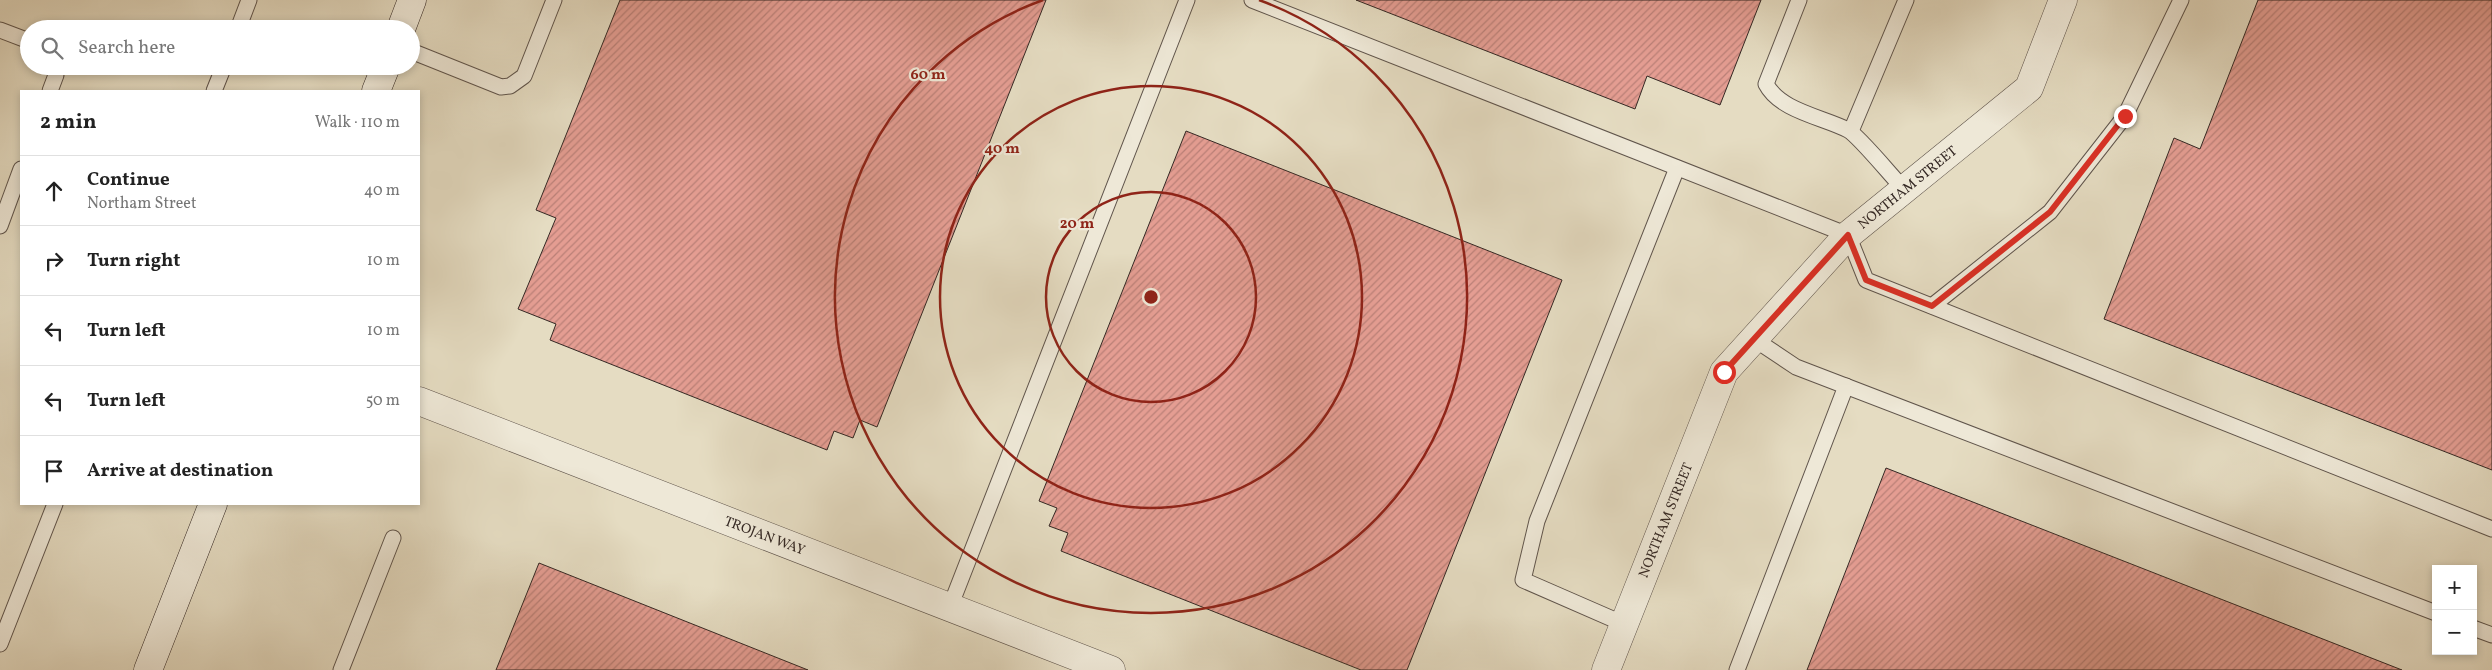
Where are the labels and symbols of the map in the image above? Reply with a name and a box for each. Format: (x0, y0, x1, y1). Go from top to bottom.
text: 60 m (911, 65, 946, 86)
route end (2114, 105, 2137, 128)
text: 40 m (984, 139, 1020, 160)
street label: NORTHAM STREET (1854, 142, 1962, 234)
text: 20 m (1060, 214, 1095, 235)
centre of rings (1142, 288, 1160, 306)
route start (1713, 361, 1736, 384)
street label: NORTHAM STREET (1635, 460, 1698, 581)
street label: TROJAN WAY (721, 512, 808, 561)

